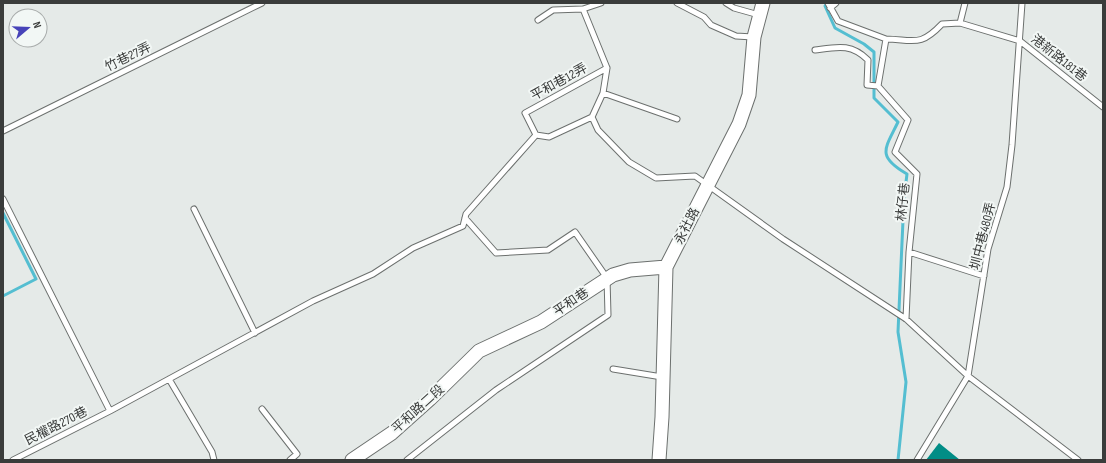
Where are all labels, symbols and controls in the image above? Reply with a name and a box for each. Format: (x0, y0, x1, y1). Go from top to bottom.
north arrow (8, 8, 48, 48)
text: N (30, 20, 44, 30)
street label: 港新路181巷 (1028, 31, 1090, 85)
street label: 竹巷27弄 (102, 39, 154, 75)
street label: 平和巷12弄 (528, 60, 590, 104)
street label: 林仔巷 (893, 182, 913, 222)
street label: 圳中巷480弄 (967, 201, 999, 271)
street label: 永社路 (671, 205, 703, 247)
street label: 平和巷 (550, 284, 592, 320)
street label: 平和路二段 (388, 381, 448, 437)
street label: 民權路270巷 (22, 403, 90, 449)

